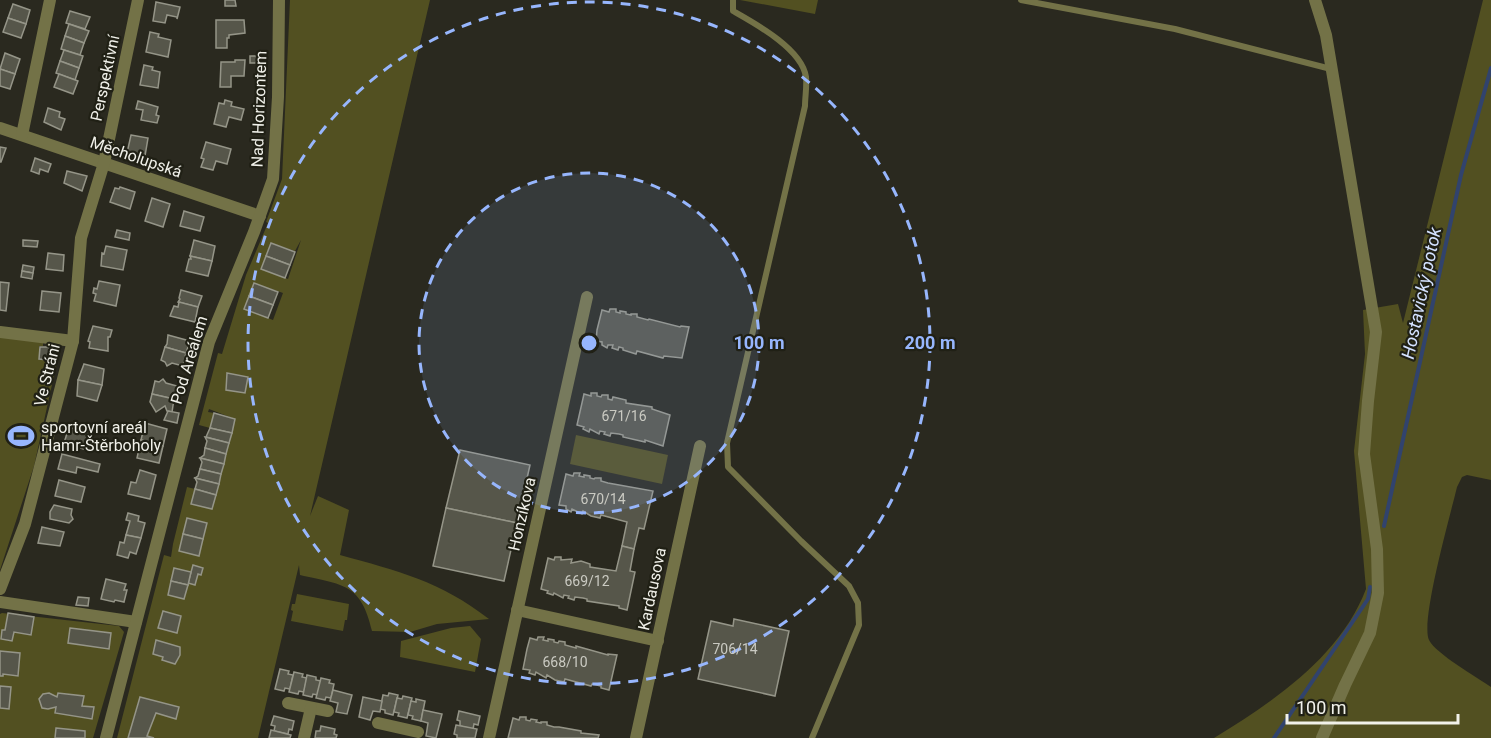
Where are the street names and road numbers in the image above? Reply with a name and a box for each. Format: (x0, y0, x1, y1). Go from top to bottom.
street label: Perspektivní (87, 32, 124, 123)
street label: Nad Horizontem (247, 50, 271, 168)
street label: Měcholupská (88, 132, 184, 182)
street label: Pod Areálem (167, 314, 211, 406)
street label: Ve Stráni (30, 342, 64, 408)
street label: Honzíkova (504, 475, 540, 553)
street label: Kardausova (634, 546, 670, 632)

